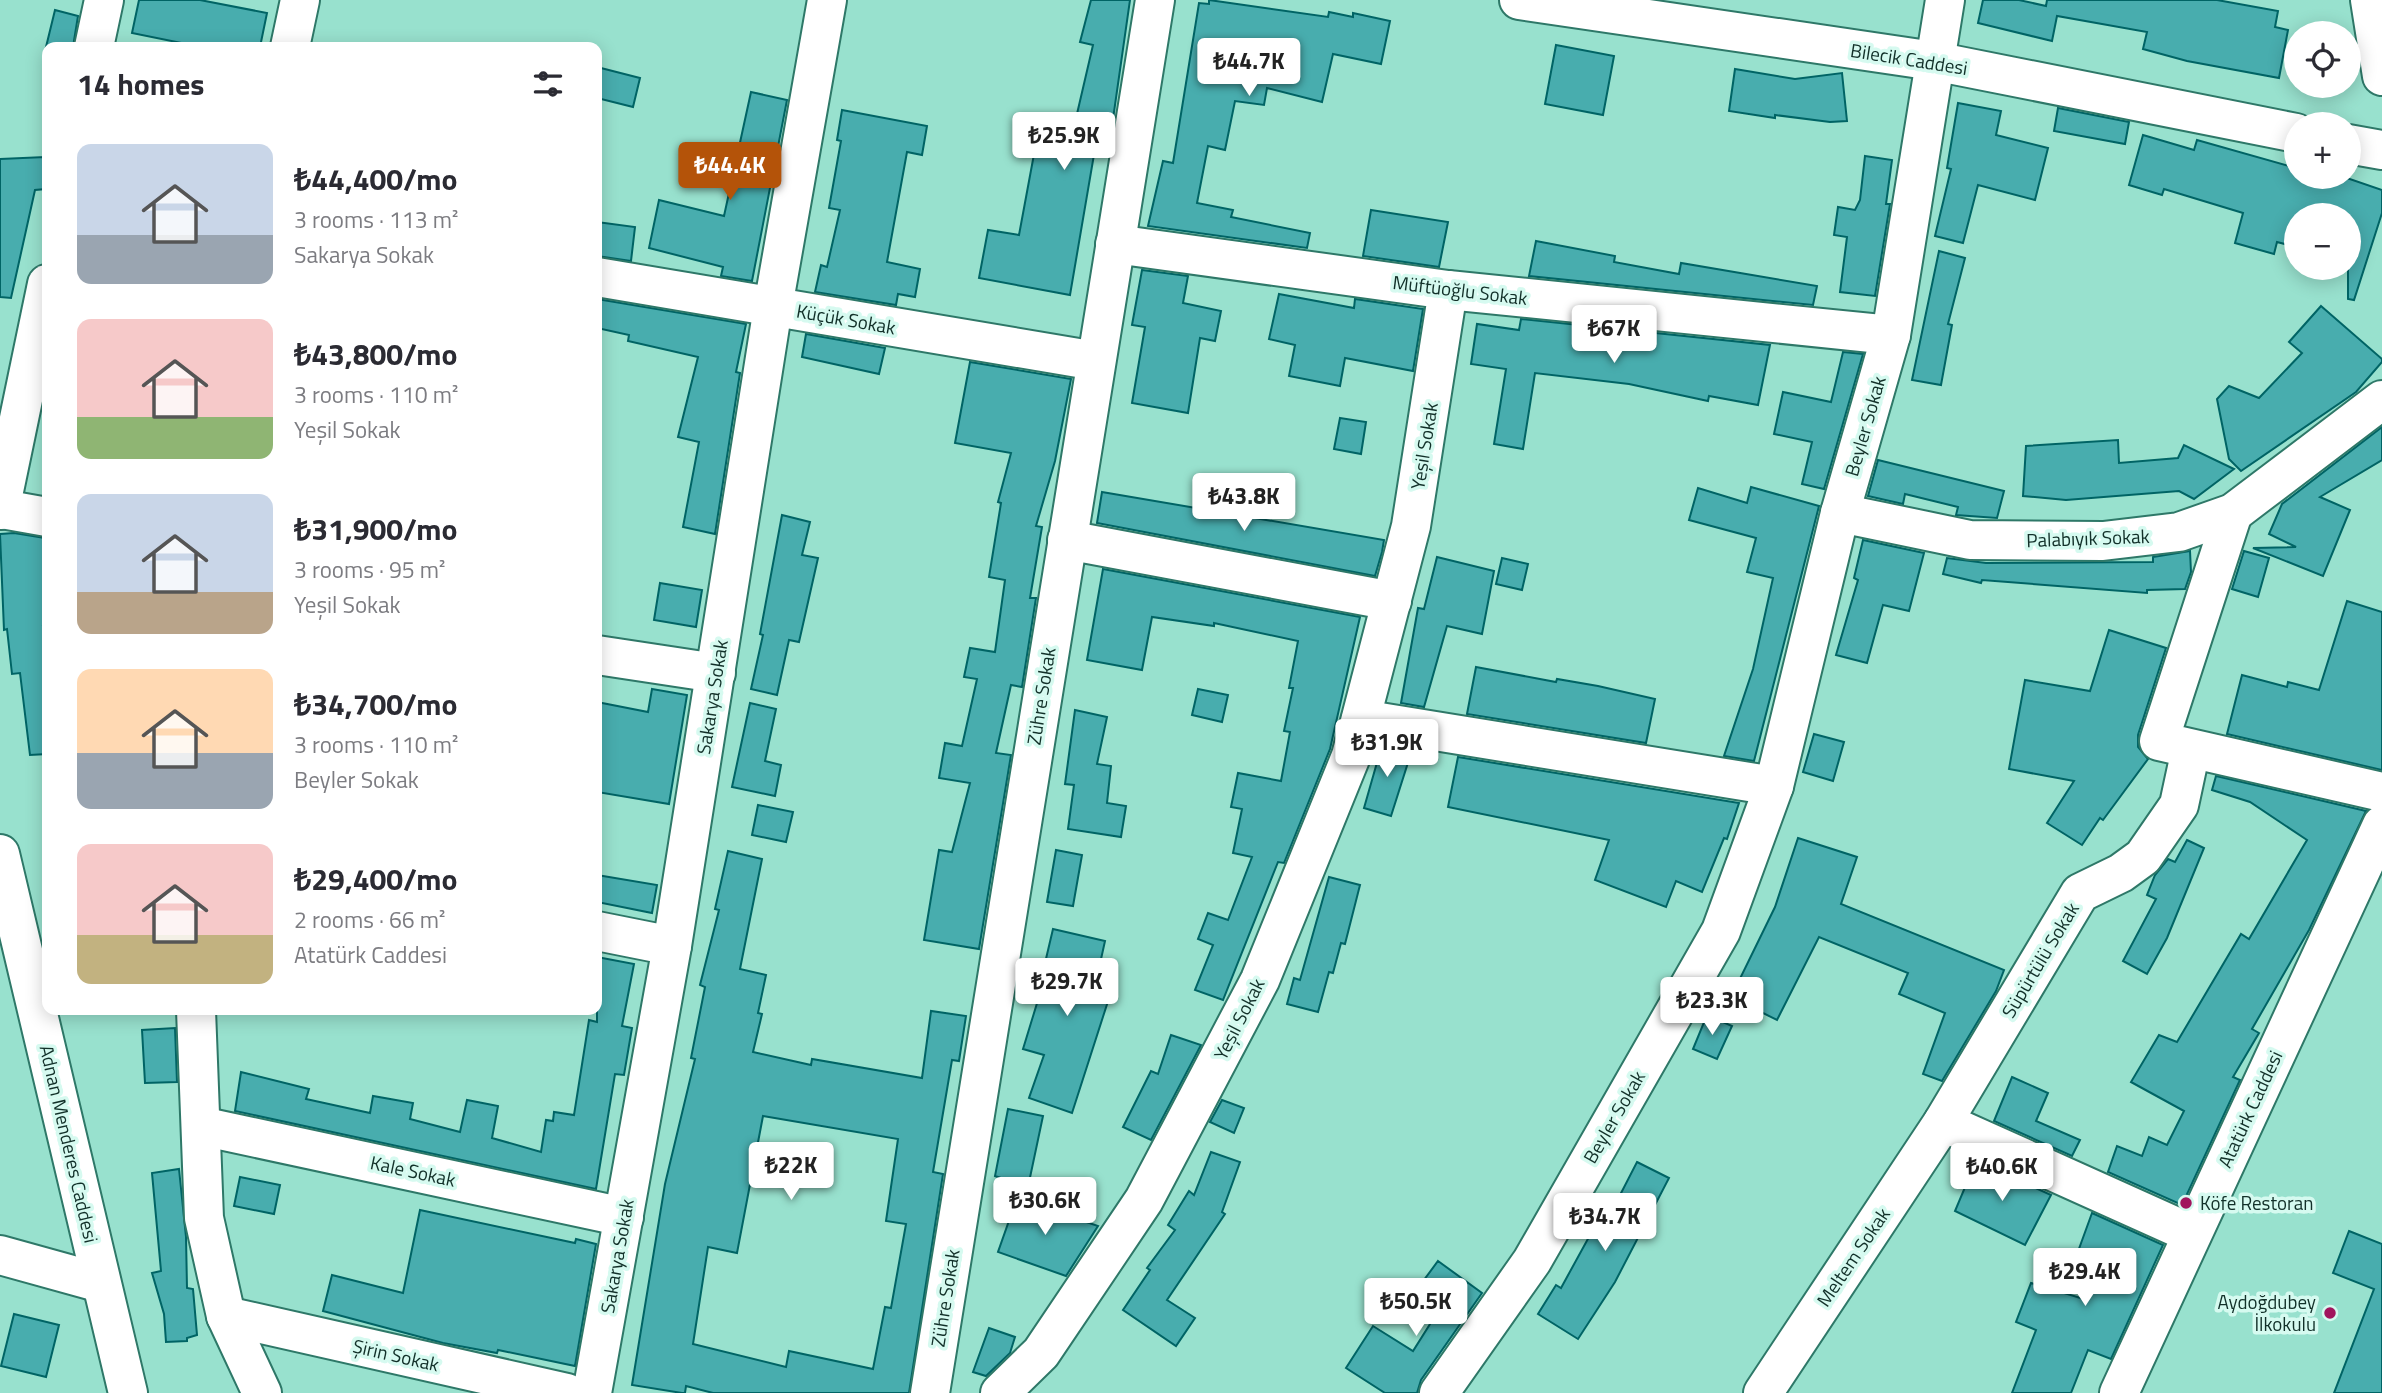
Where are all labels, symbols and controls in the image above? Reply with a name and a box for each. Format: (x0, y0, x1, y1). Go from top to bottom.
map controls (2284, 21, 2361, 280)
button: locate (2284, 21, 2361, 98)
street label: Bilecik Caddesi (1848, 35, 1970, 82)
pin: ₺44.7K (1192, 38, 1306, 98)
text: ₺44.7K (1213, 43, 1285, 78)
text: 14 homes (77, 61, 204, 107)
icon: filters (529, 65, 567, 103)
button: + (2284, 112, 2361, 189)
pin: ₺25.9K (1007, 113, 1121, 172)
text: ₺25.9K (1028, 117, 1100, 152)
pin: ₺44.4K (673, 142, 787, 202)
text: ₺44.4K (694, 147, 766, 182)
text: ₺44,400/mo (294, 156, 458, 202)
icon: home (133, 172, 217, 256)
text: 3 rooms · 113 m² (294, 202, 458, 237)
button: − (2284, 203, 2361, 280)
text: Sakarya Sokak (294, 237, 434, 272)
street label: Müftüoğlu Sokak (1391, 267, 1529, 312)
street label: Küçük Sokak (794, 296, 898, 341)
pin: ₺67K (1573, 306, 1655, 365)
text: ₺67K (1588, 310, 1640, 345)
text: ₺43,800/mo (294, 331, 458, 377)
icon: home (133, 347, 217, 431)
street label: Beyler Sokak (1836, 372, 1893, 479)
text: 3 rooms · 110 m² (294, 377, 458, 412)
street label: Yeşil Sokak (1402, 400, 1445, 492)
text: Yeşil Sokak (294, 412, 401, 447)
pin: ₺43.8K (1187, 474, 1301, 533)
text: ₺43.8K (1208, 478, 1280, 513)
text: ₺31,900/mo (294, 506, 458, 552)
street label: Palabıyık Sokak (2026, 521, 2150, 554)
icon: home (133, 522, 217, 606)
text: 3 rooms · 95 m² (294, 552, 445, 587)
text: Yeşil Sokak (294, 587, 401, 622)
street label: Sakarya Sokak (688, 638, 735, 756)
street label: Zühre Sokak (1018, 645, 1063, 747)
text: ₺34,700/mo (294, 681, 458, 727)
icon: home (133, 697, 217, 781)
pin: ₺31.9K (1330, 720, 1444, 779)
text: ₺31.9K (1351, 724, 1423, 759)
text: 3 rooms · 110 m² (294, 727, 458, 762)
text: Beyler Sokak (294, 762, 419, 797)
text: ₺29,400/mo (294, 856, 458, 902)
icon: home (133, 872, 217, 956)
street label: Süpürtülü Sokak (1994, 896, 2086, 1023)
text: 2 rooms · 66 m² (294, 902, 445, 937)
text: Atatürk Caddesi (294, 937, 447, 972)
pin: ₺29.7K (1010, 958, 1124, 1018)
text: ₺29.7K (1031, 963, 1103, 998)
street label: Yeşil Sokak (1206, 973, 1271, 1065)
pin: ₺23.3K (1655, 978, 1769, 1037)
text: ₺23.3K (1676, 982, 1748, 1017)
street label: Adnan Menderes Caddesi (33, 1042, 106, 1246)
street label: Atatürk Caddesi (2210, 1045, 2289, 1172)
street label: Beyler Sokak (1575, 1065, 1652, 1169)
pin: ₺22K (750, 1142, 832, 1202)
pin: ₺40.6K (1945, 1144, 2059, 1203)
street label: Kale Sokak (368, 1147, 458, 1194)
text: ₺22K (765, 1147, 817, 1182)
text: ₺40.6K (1966, 1148, 2038, 1183)
pin: ₺30.6K (988, 1178, 1102, 1237)
text: ₺30.6K (1009, 1182, 1081, 1217)
place label: Köfe Restoran (2200, 1188, 2313, 1217)
pin: ₺34.7K (1548, 1194, 1662, 1253)
marker: Köfe Restoran (2178, 1195, 2194, 1211)
street label: Sakarya Sokak (592, 1196, 641, 1315)
text: ₺34.7K (1569, 1198, 1641, 1233)
street label: Meltem Sokak (1809, 1201, 1897, 1312)
street label: Zühre Sokak (922, 1247, 967, 1349)
pin: ₺29.4K (2028, 1248, 2142, 1308)
text: ₺29.4K (2049, 1253, 2121, 1288)
pin: ₺50.5K (1359, 1278, 1473, 1338)
text: ₺50.5K (1380, 1283, 1452, 1318)
place label: Aydoğdubey İlkokulu (2217, 1287, 2316, 1338)
marker: Aydoğdubey İlkokulu (2322, 1305, 2338, 1321)
street label: Şirin Sokak (350, 1331, 442, 1378)

